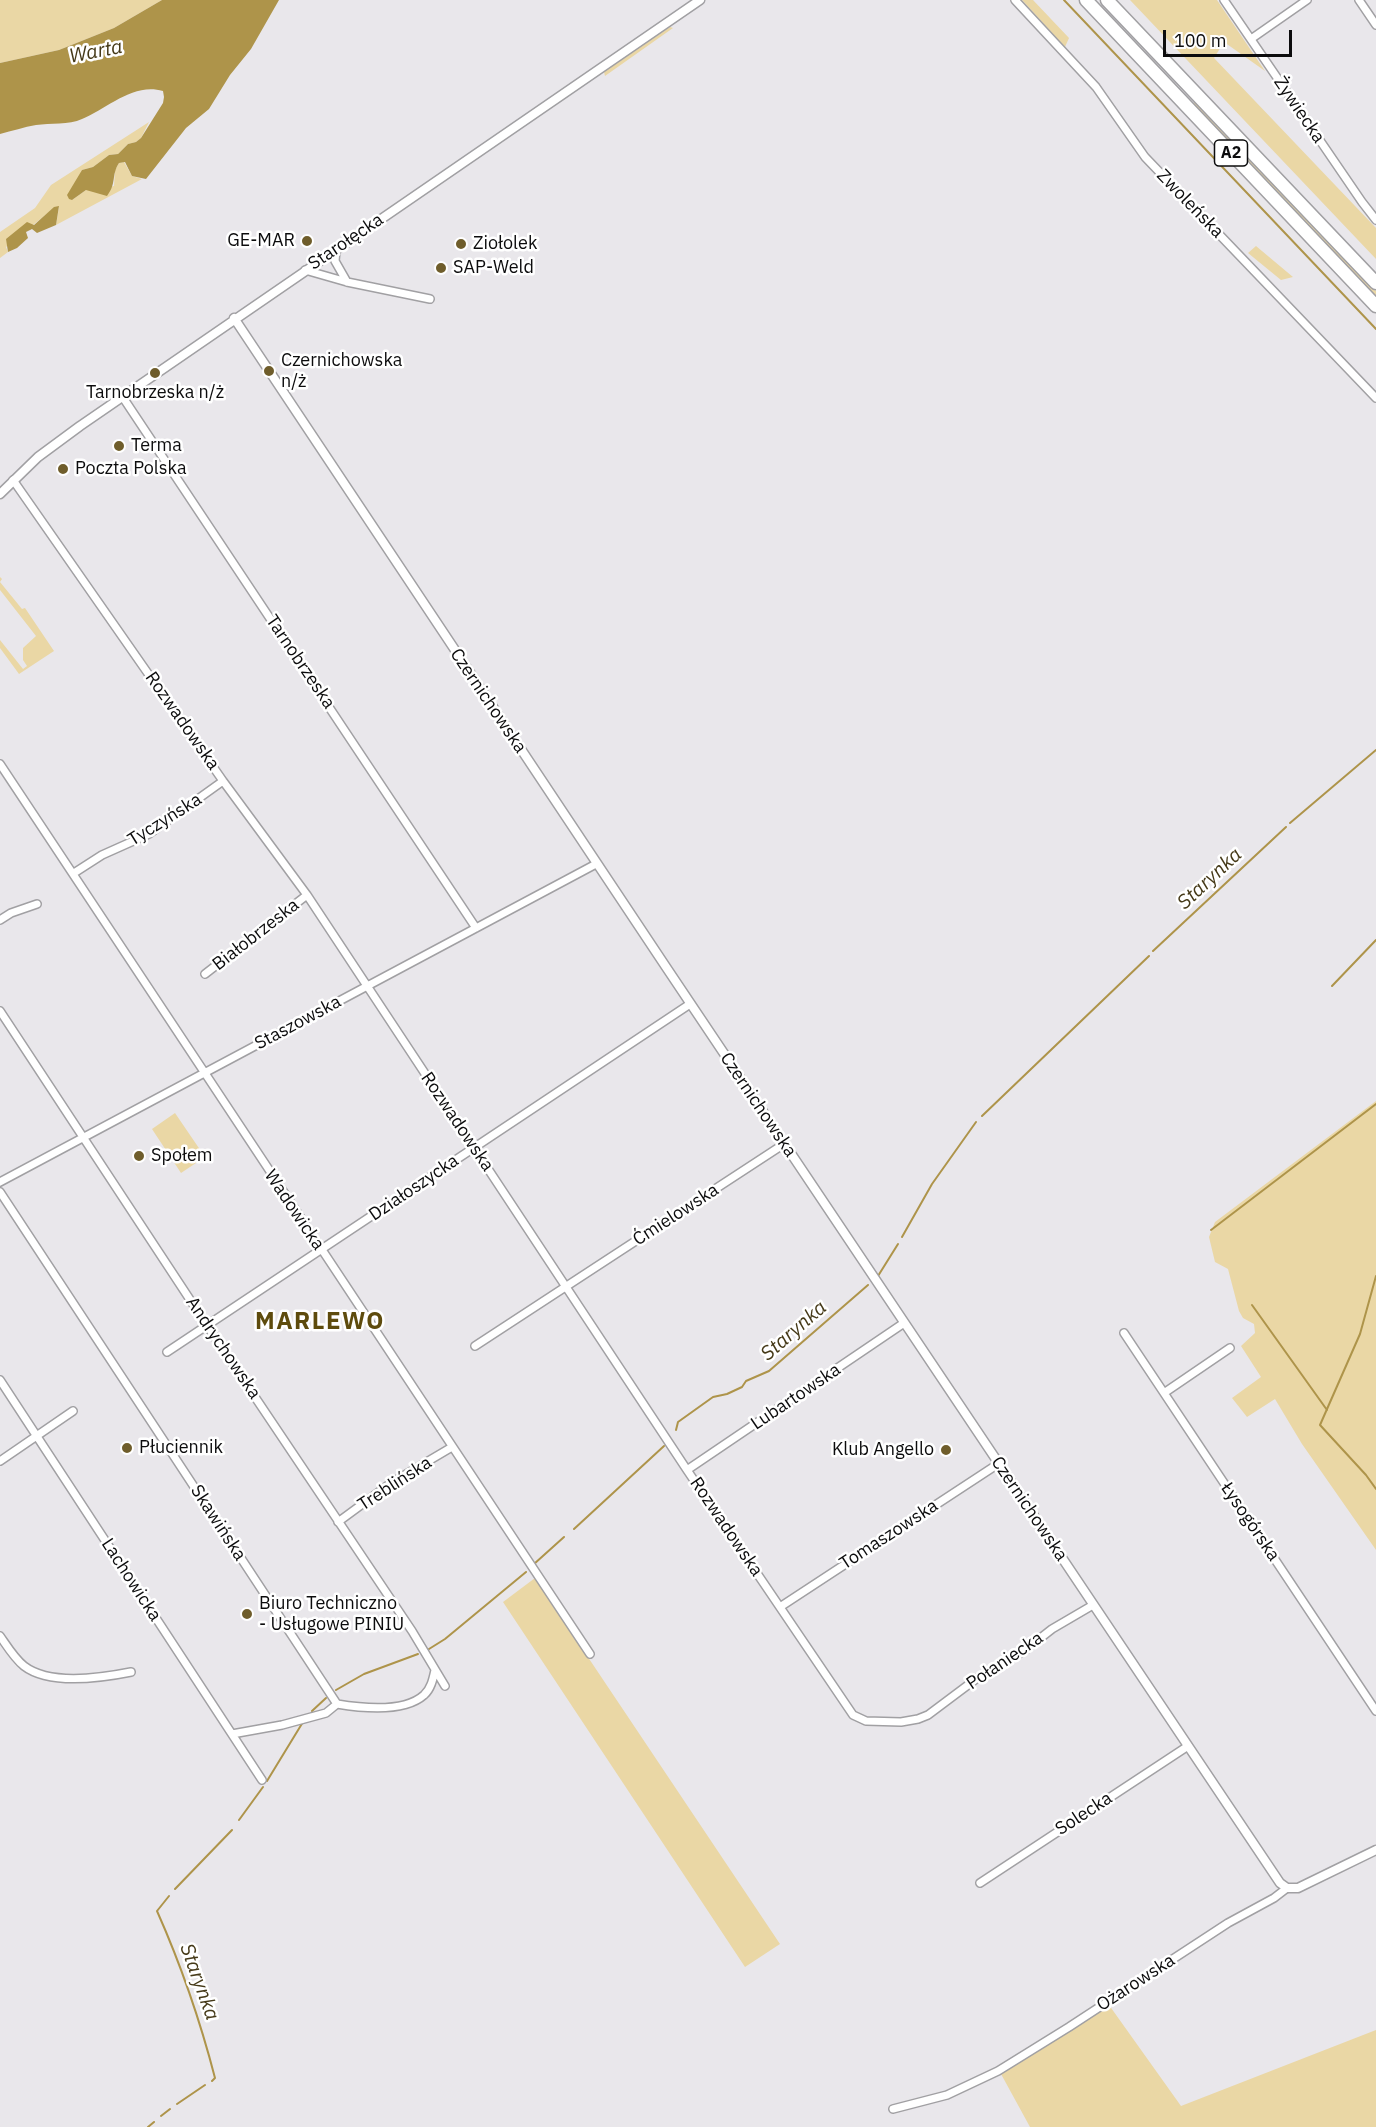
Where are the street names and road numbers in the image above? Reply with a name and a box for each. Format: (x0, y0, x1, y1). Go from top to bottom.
street label: Żywiecka (1269, 73, 1329, 147)
road number: A2 (1214, 140, 1248, 166)
street label: Zwoleńska (1152, 165, 1228, 243)
street label: Starołęcka (304, 209, 388, 275)
street label: Tarnobrzeska (261, 611, 339, 713)
street label: Czernichowska (445, 645, 531, 757)
street label: Rozwadowska (140, 668, 224, 774)
street label: Tyczyńska (124, 789, 206, 851)
street label: Białobrzeska (208, 895, 304, 975)
street label: Staszowska (251, 991, 345, 1055)
street label: Czernichowska (715, 1049, 801, 1161)
street label: Rozwadowska (416, 1068, 498, 1176)
street label: Działoszycka (365, 1150, 463, 1226)
street label: Wadowicka (259, 1166, 329, 1254)
street label: Ćmielowska (629, 1179, 723, 1251)
street label: Andrychowska (181, 1293, 265, 1403)
street label: Lubartowska (747, 1359, 845, 1435)
street label: Treblińska (354, 1452, 436, 1516)
street label: Czernichowska (986, 1453, 1072, 1565)
street label: Rozwadowska (685, 1473, 767, 1581)
street label: Łysogórska (1216, 1479, 1284, 1565)
street label: Skawińska (186, 1481, 250, 1565)
street label: Tomaszowska (836, 1495, 942, 1575)
street label: Lachowicka (96, 1535, 166, 1625)
street label: Połaniecka (963, 1627, 1047, 1695)
street label: Solecka (1052, 1788, 1116, 1840)
street label: Ożarowska (1093, 1950, 1179, 2016)

